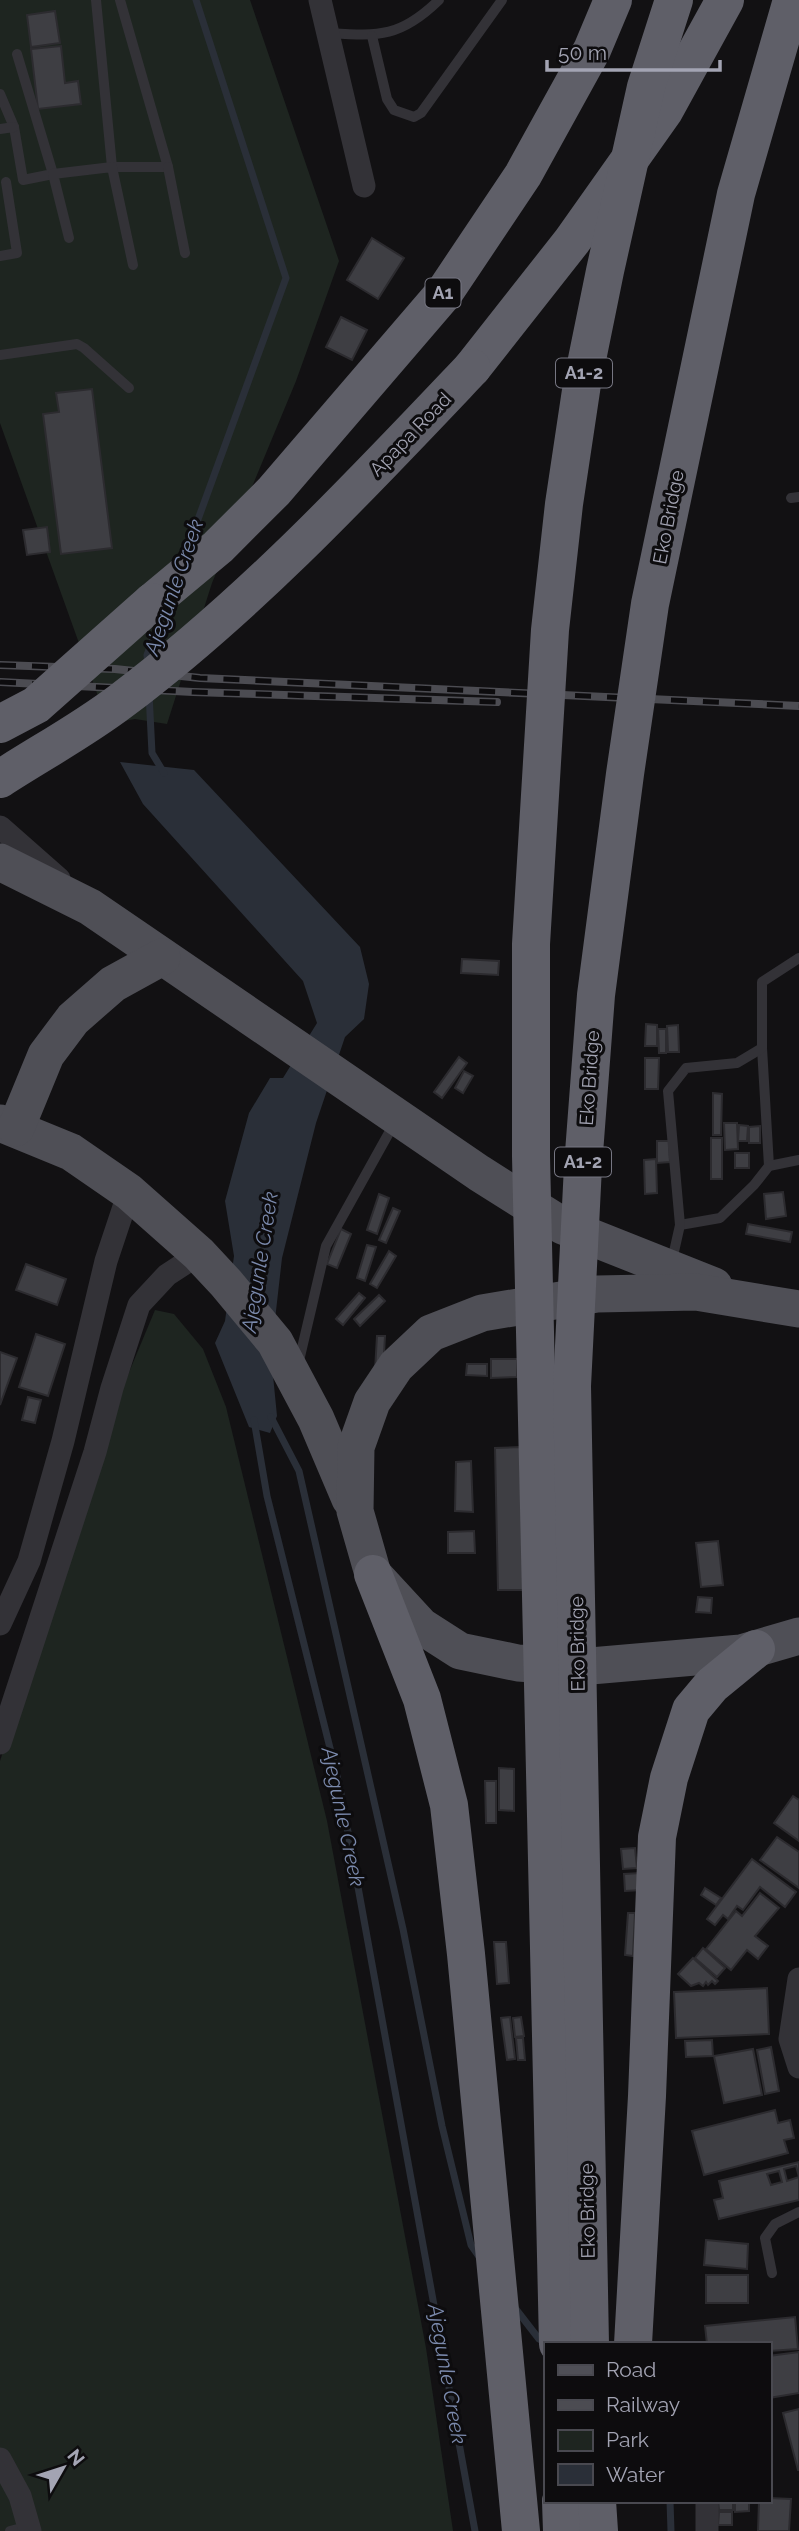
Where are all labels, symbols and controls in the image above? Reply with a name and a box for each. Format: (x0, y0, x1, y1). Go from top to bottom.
scale bar (547, 28, 720, 72)
text: 50 m (558, 40, 607, 65)
road number: A1 (426, 278, 460, 307)
road number: A1-2 (556, 358, 612, 388)
street label: Apapa Road (365, 388, 455, 480)
street label: Eko Bridge (648, 468, 688, 566)
water label: Ajegunle Creek (138, 516, 208, 659)
street label: Eko Bridge (575, 1030, 603, 1126)
road number: A1-2 (555, 1148, 611, 1176)
water label: Ajegunle Creek (236, 1190, 283, 1335)
street label: Eko Bridge (565, 1596, 589, 1692)
water label: Ajegunle Creek (316, 1744, 370, 1889)
street label: Eko Bridge (575, 2163, 599, 2259)
water label: Ajegunle Creek (423, 2301, 472, 2446)
legend (544, 2342, 771, 2503)
text: Road (606, 2357, 656, 2382)
text: Railway (606, 2392, 680, 2417)
text: Park (606, 2427, 649, 2452)
north arrow (28, 2433, 98, 2503)
text: N (63, 2445, 89, 2470)
text: Water (606, 2462, 665, 2487)

